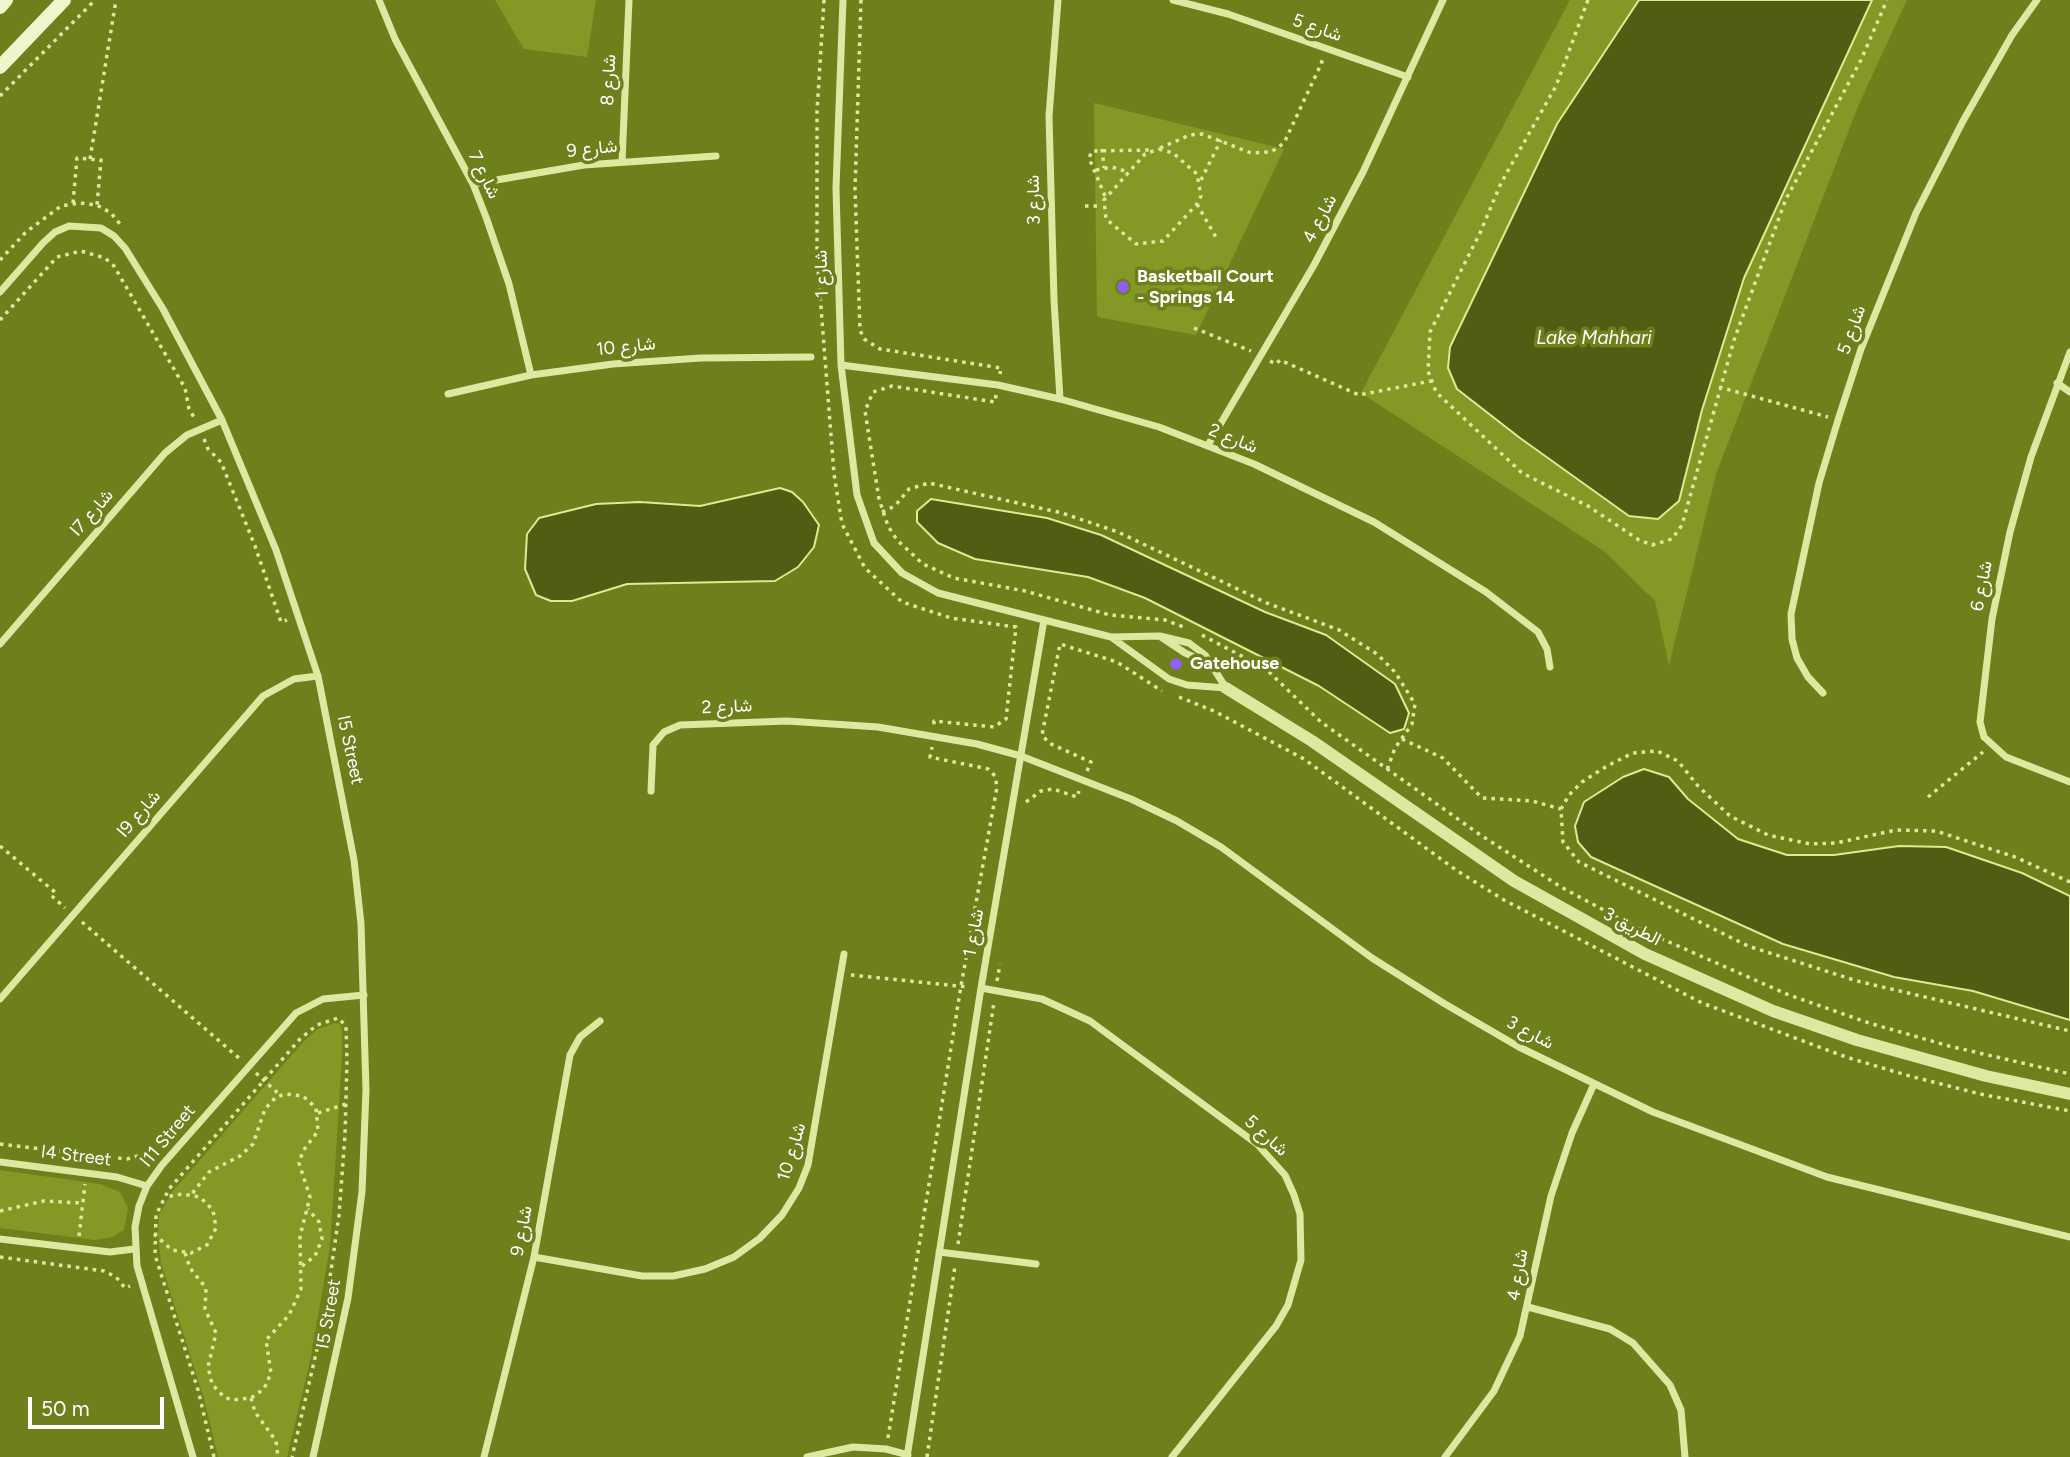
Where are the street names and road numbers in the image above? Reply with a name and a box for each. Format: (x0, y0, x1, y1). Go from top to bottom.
street label: شارع 5 (1289, 9, 1345, 47)
street label: شارع 8 (597, 54, 621, 106)
street label: شارع 9 (566, 136, 618, 162)
street label: شارع 7 (463, 148, 505, 202)
street label: شارع 3 (1023, 175, 1045, 225)
street label: شارع 4 (1298, 191, 1342, 247)
street label: شارع 1 (810, 250, 834, 298)
street label: شارع 5 (1833, 302, 1871, 358)
street label: شارع 10 (595, 333, 657, 361)
street label: شارع 2 (1205, 419, 1261, 459)
street label: I7 شارع (66, 485, 118, 541)
street label: شارع 6 (1967, 559, 1997, 613)
street label: شارع 2 (701, 695, 753, 719)
street label: I5 Street (332, 713, 368, 787)
street label: I9 شارع (113, 786, 165, 842)
street label: 3 الطريق (1599, 903, 1665, 951)
street label: شارع 1 (959, 907, 989, 959)
street label: شارع 3 (1503, 1012, 1557, 1054)
street label: I11 Street (136, 1100, 200, 1172)
street label: شارع 5 (1240, 1111, 1292, 1161)
street label: شارع 10 (773, 1120, 811, 1184)
street label: I4 Street (39, 1141, 113, 1171)
street label: شارع 9 (507, 1204, 537, 1258)
street label: شارع 4 (1503, 1248, 1533, 1302)
street label: I5 Street (312, 1278, 346, 1350)

